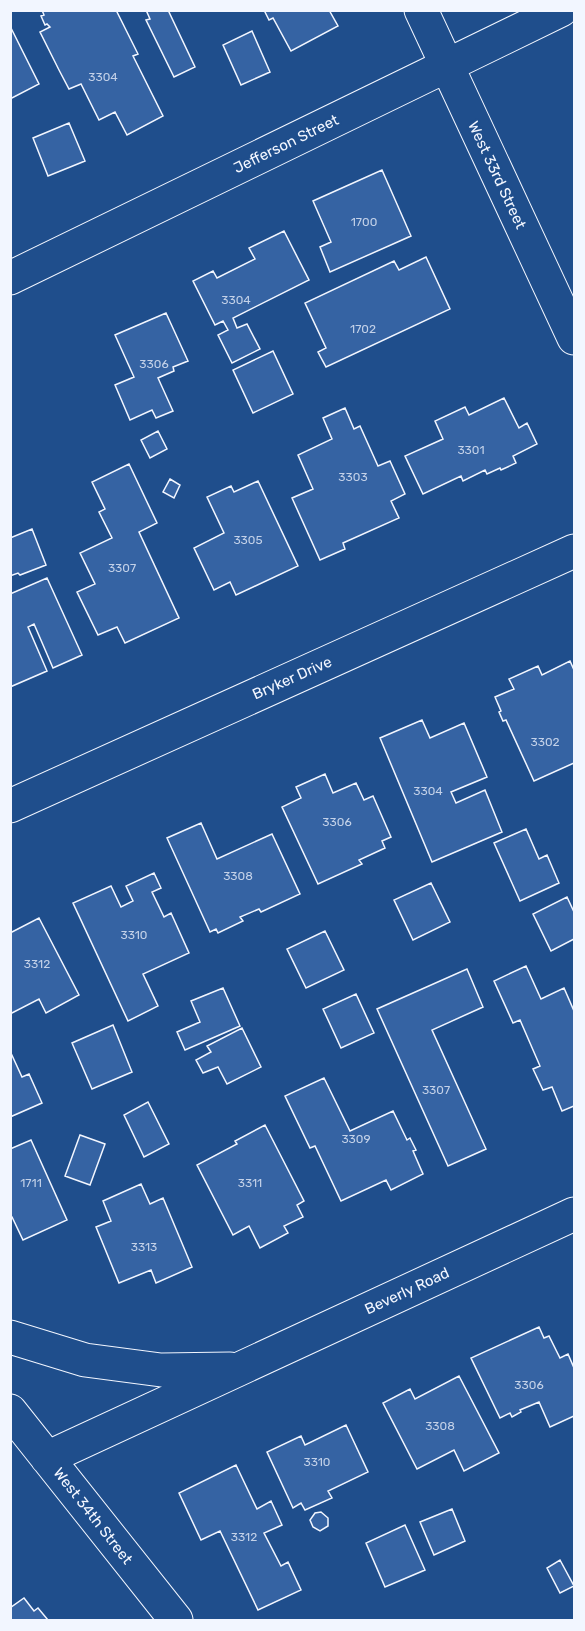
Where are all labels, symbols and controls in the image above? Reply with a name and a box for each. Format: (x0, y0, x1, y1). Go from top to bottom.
house number: 3304 (88, 70, 118, 84)
street label: Jefferson Street (231, 111, 342, 177)
street label: West 33rd Street (464, 118, 530, 232)
house number: 1700 (351, 215, 377, 229)
house number: 3304 (221, 293, 251, 307)
house number: 1702 (350, 322, 376, 336)
house number: 3306 (139, 357, 169, 371)
house number: 3301 (457, 443, 485, 457)
house number: 3303 (338, 470, 368, 484)
house number: 3305 (233, 533, 263, 547)
house number: 3307 (108, 561, 136, 575)
street label: Bryker Drive (250, 653, 334, 703)
house number: 3302 (530, 735, 560, 749)
house number: 3304 (413, 784, 443, 798)
house number: 3306 (322, 815, 352, 829)
house number: 3308 (223, 869, 253, 883)
house number: 3310 (121, 928, 147, 942)
house number: 3312 (24, 957, 50, 971)
house number: 3307 (422, 1083, 450, 1097)
house number: 3309 (341, 1132, 371, 1146)
house number: 1711 (20, 1176, 42, 1190)
house number: 3311 (238, 1176, 262, 1190)
house number: 3313 (131, 1240, 157, 1254)
street label: Beverly Road (362, 1264, 452, 1318)
house number: 3306 (514, 1378, 544, 1392)
house number: 3308 (425, 1419, 455, 1433)
house number: 3310 (304, 1455, 330, 1469)
street label: West 34th Street (50, 1464, 136, 1568)
house number: 3312 (231, 1530, 257, 1544)

